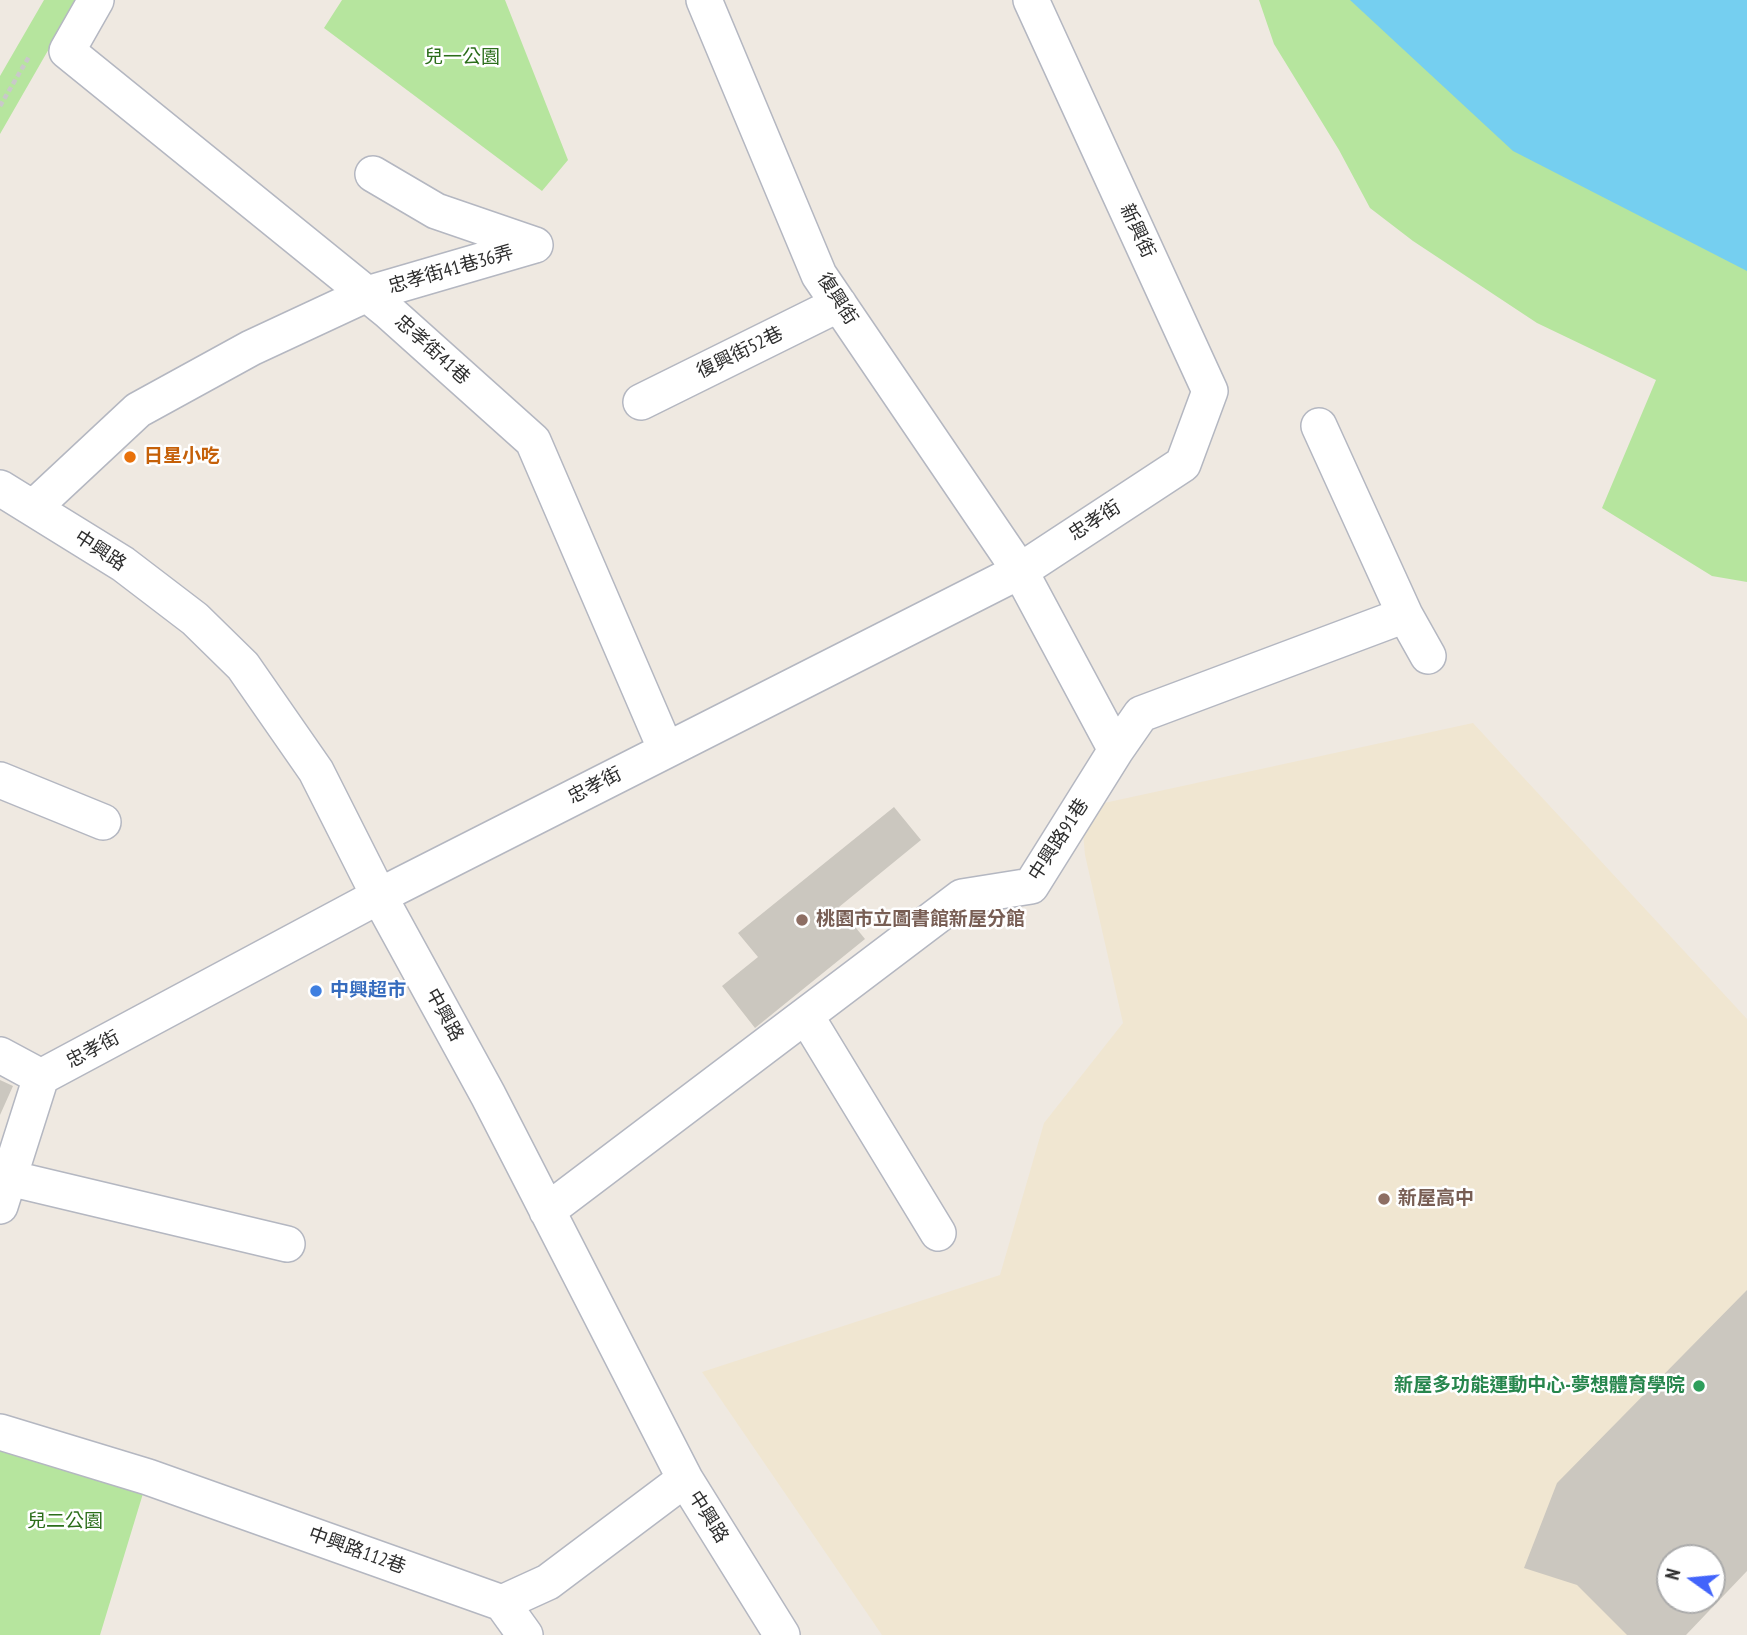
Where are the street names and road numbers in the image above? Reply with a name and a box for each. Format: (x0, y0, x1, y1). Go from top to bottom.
street label: 新興街 (1115, 200, 1159, 262)
street label: 忠孝街41巷36弄 (386, 241, 516, 299)
street label: 復興街 (812, 269, 862, 329)
street label: 忠孝街41巷 (390, 310, 474, 390)
street label: 復興街52巷 (693, 322, 787, 384)
street label: 忠孝街 (1065, 496, 1125, 546)
street label: 中興路 (70, 526, 130, 576)
street label: 忠孝街 (564, 763, 626, 809)
street label: 中興路91巷 (1024, 795, 1094, 885)
street label: 中興路 (420, 985, 468, 1045)
street label: 忠孝街 (62, 1027, 124, 1073)
street label: 中興路 (683, 1487, 733, 1547)
street label: 中興路112巷 (305, 1523, 409, 1579)

